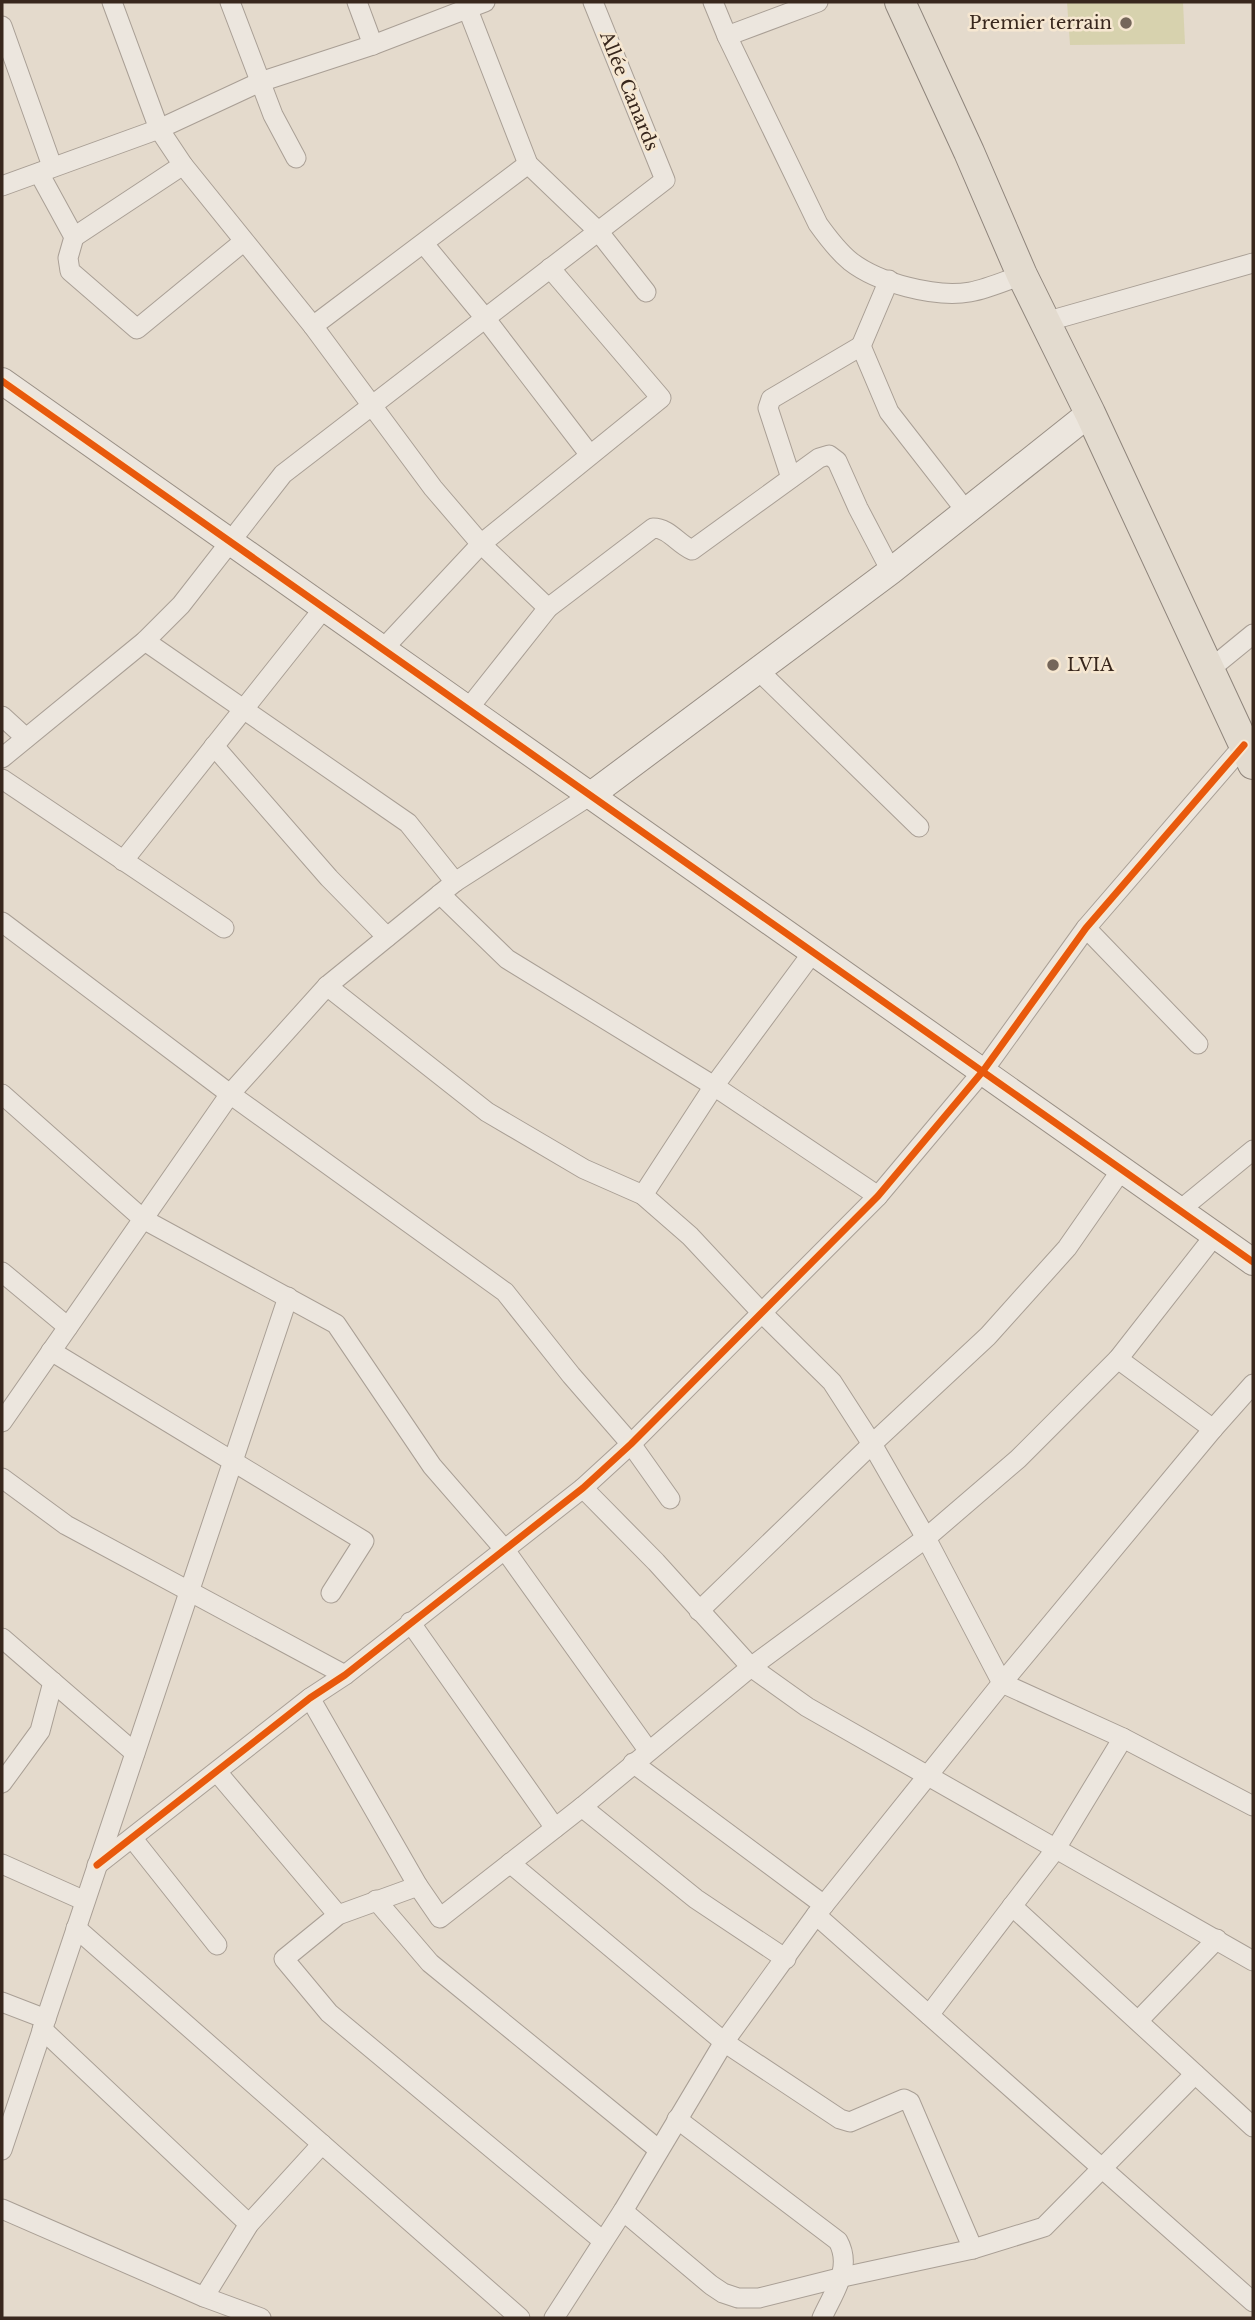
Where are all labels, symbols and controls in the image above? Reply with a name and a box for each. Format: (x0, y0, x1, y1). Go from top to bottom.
place label: Premier terrain (969, 12, 1112, 34)
marker: Premier terrain (1118, 15, 1134, 31)
street label: Allée Canards (595, 27, 663, 154)
place label: LVIA (1067, 654, 1115, 676)
marker: LVIA (1045, 657, 1061, 673)

